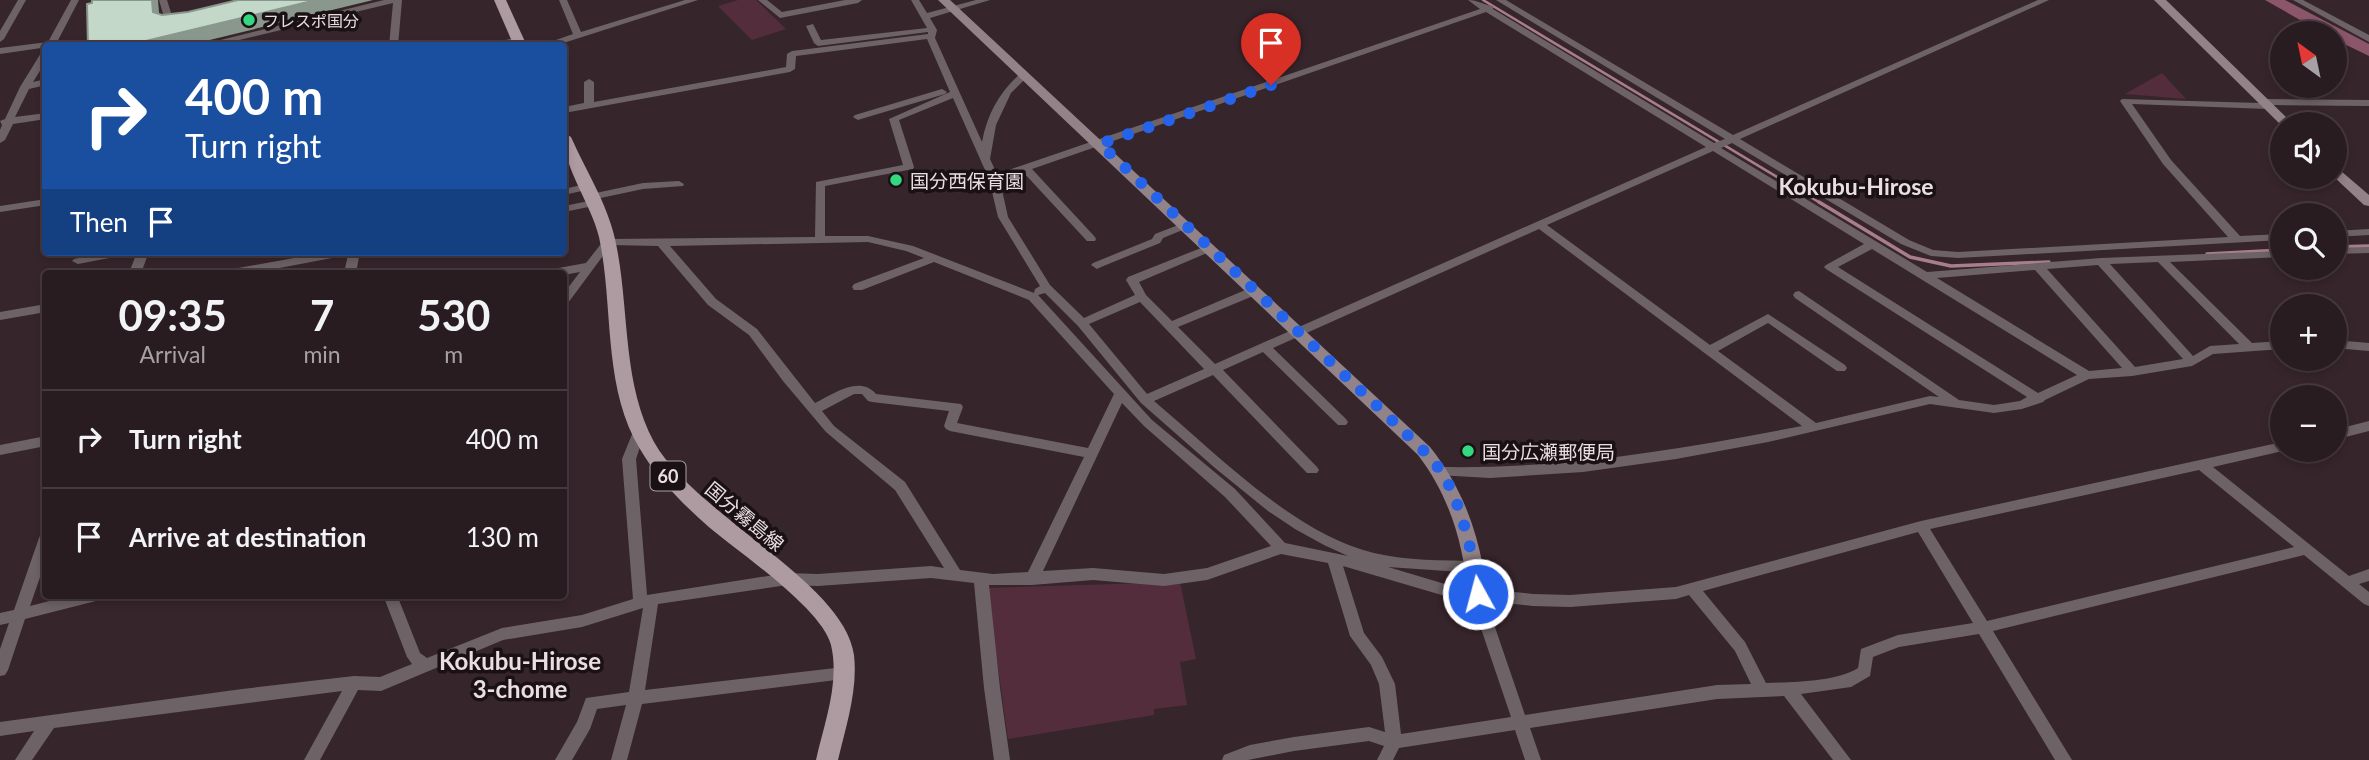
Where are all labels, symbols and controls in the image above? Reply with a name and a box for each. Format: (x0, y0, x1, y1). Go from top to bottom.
place label: フレスポ国分 (263, 11, 359, 30)
marker: フレスポ国分 (241, 12, 257, 28)
pin (1241, 13, 1301, 85)
north arrow (2270, 21, 2347, 98)
map controls (2270, 21, 2347, 462)
icon: arrive (1252, 24, 1290, 62)
text: 400 m (185, 67, 323, 125)
icon: right (70, 70, 161, 161)
button: sound (2270, 112, 2347, 189)
text: Turn right (185, 126, 321, 165)
place label: 国分西保育園 (910, 169, 1024, 192)
marker: 国分西保育園 (888, 172, 904, 188)
district label: Kokubu-Hirose (1778, 172, 1934, 200)
icon: arrive (142, 203, 180, 241)
button: search (2270, 203, 2347, 280)
text: Then (70, 206, 128, 238)
text: 09:35 (119, 290, 227, 340)
text: 7 (310, 290, 334, 340)
text: 530 (417, 290, 490, 340)
button: + (2270, 294, 2347, 371)
text: Arrival (140, 340, 206, 368)
text: min (303, 340, 341, 368)
text: m (444, 340, 463, 368)
button: − (2270, 385, 2347, 462)
icon: right (70, 420, 108, 458)
text: Turn right (129, 423, 242, 455)
text: 400 m (466, 423, 539, 455)
place label: 国分広瀬郵便局 (1482, 440, 1615, 463)
marker: 国分広瀬郵便局 (1460, 443, 1476, 459)
road number: 60 (650, 462, 686, 490)
street label: 国分霧島線 (701, 477, 789, 555)
icon: arrive (70, 518, 108, 556)
text: Arrive at destination (129, 521, 366, 553)
text: 130 m (466, 521, 539, 553)
position arrow (1441, 557, 1515, 631)
district label: Kokubu-Hirose 3-chome (439, 646, 601, 703)

